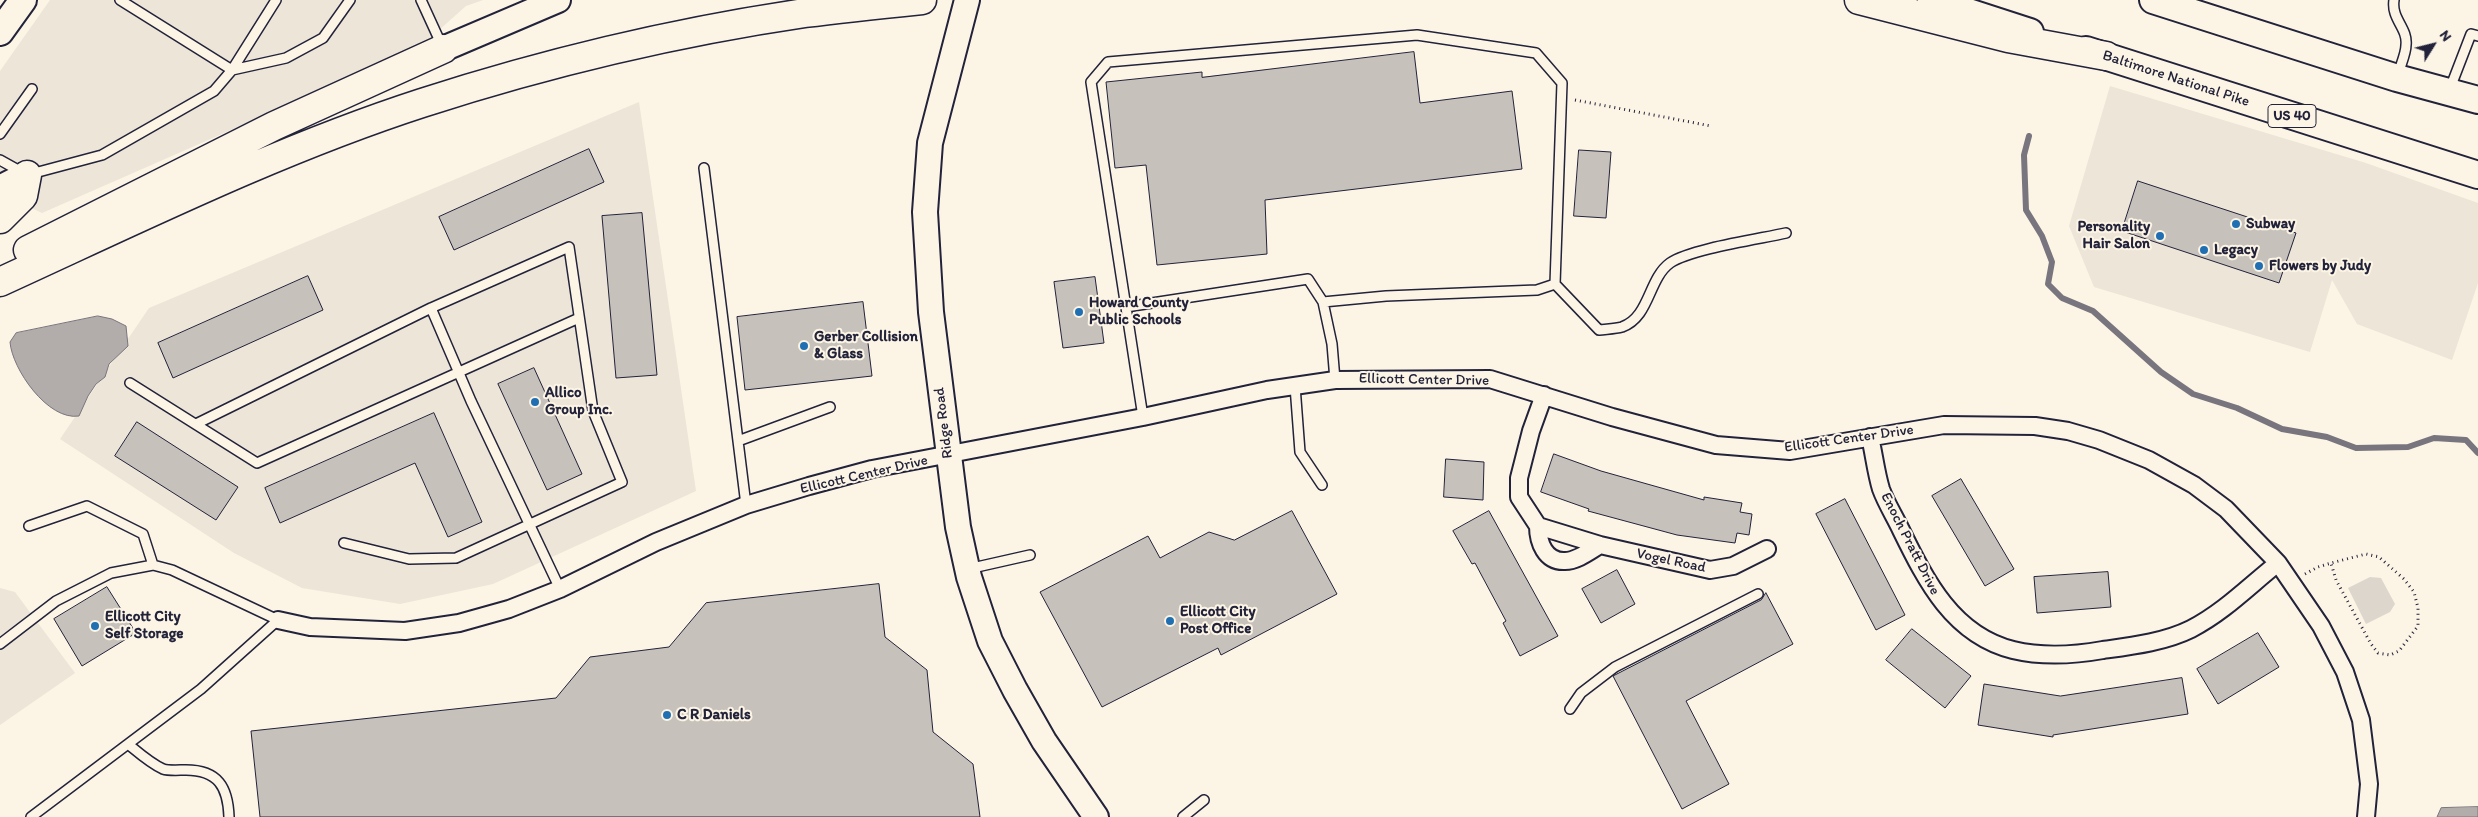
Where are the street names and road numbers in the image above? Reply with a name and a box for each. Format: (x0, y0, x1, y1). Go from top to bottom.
street label: Baltimore National Pike (2100, 47, 2252, 111)
road number: US 40 (2268, 104, 2316, 128)
street label: Ellicott Center Drive (1359, 370, 1489, 390)
street label: Ridge Road (931, 386, 957, 460)
street label: Ellicott Center Drive (1783, 421, 1915, 457)
street label: Ellicott Center Drive (798, 452, 930, 498)
street label: Enoch Pratt Drive (1876, 490, 1944, 598)
street label: Vogel Road (1635, 545, 1707, 577)

